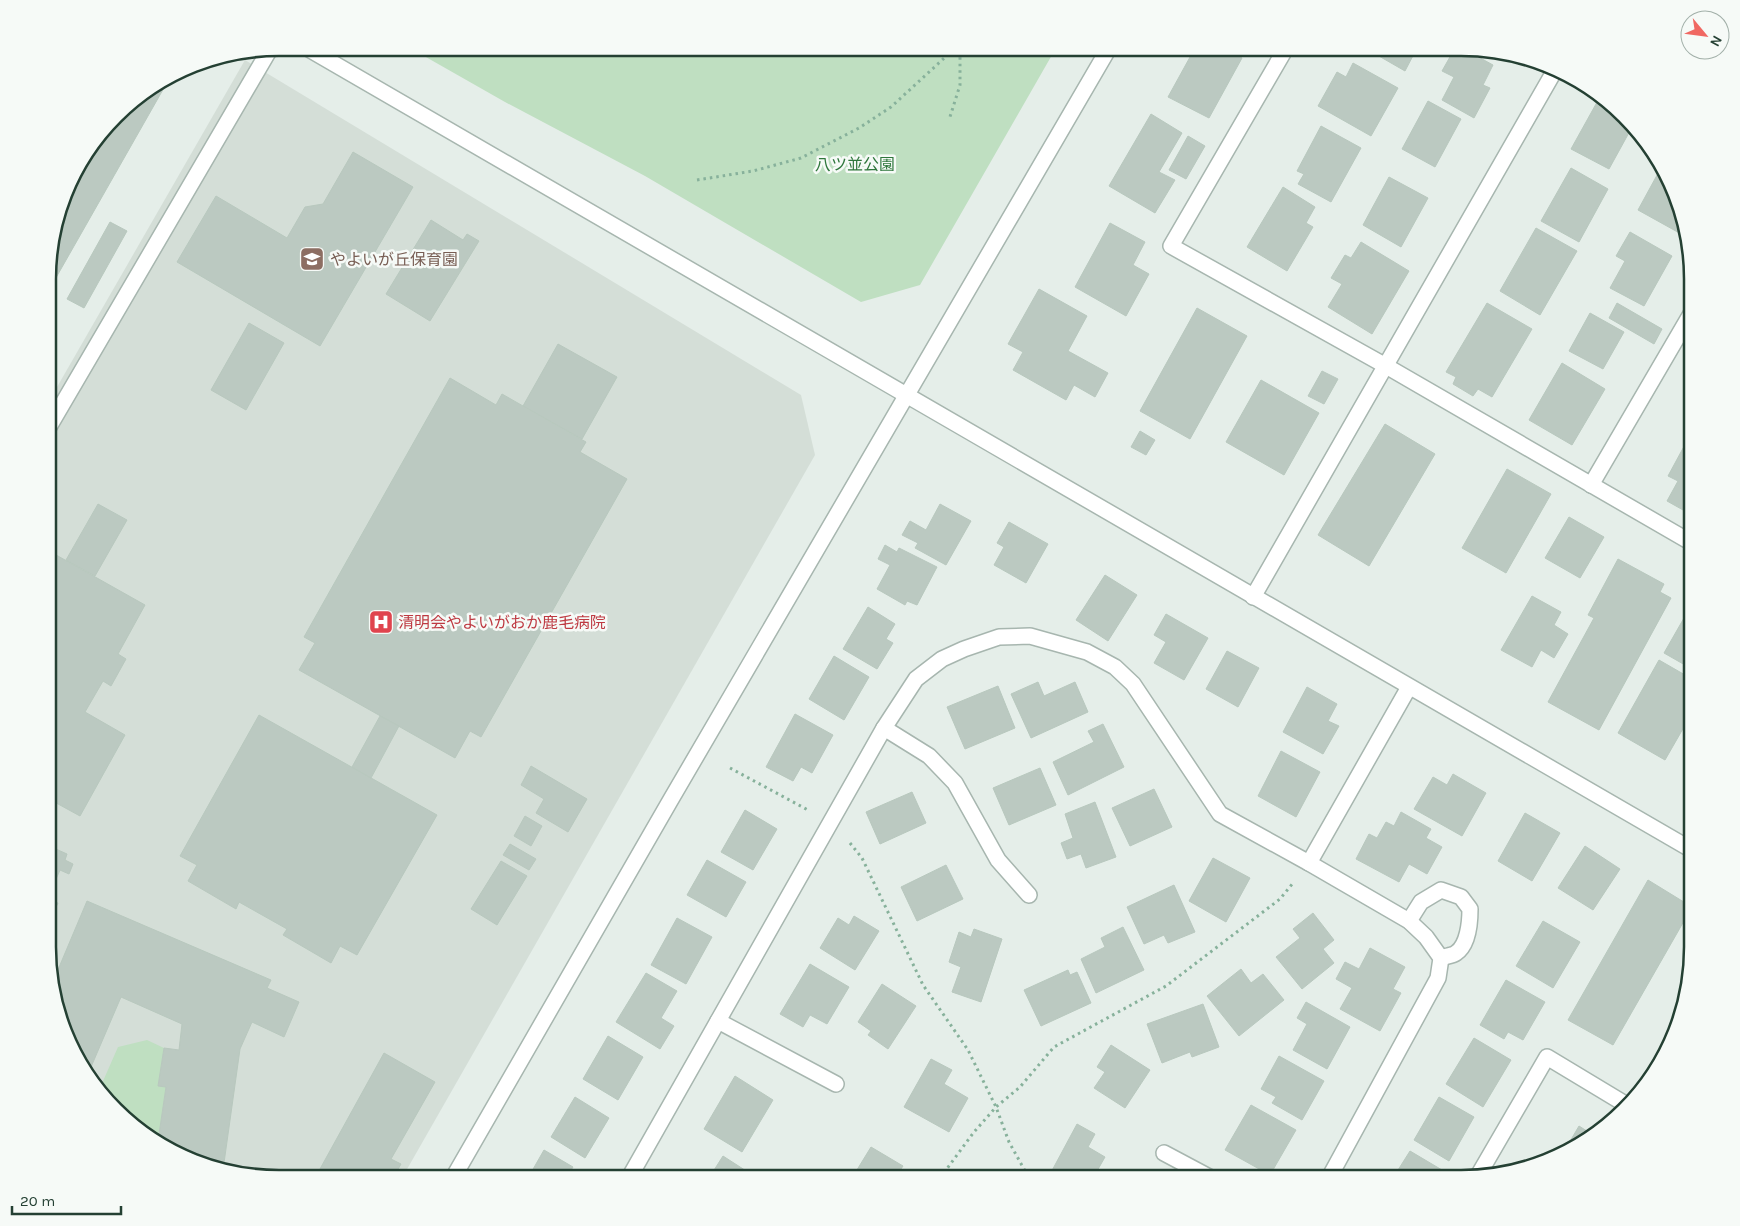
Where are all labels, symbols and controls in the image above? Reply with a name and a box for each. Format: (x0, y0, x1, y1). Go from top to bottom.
north arrow (1680, 10, 1730, 60)
text: N (1706, 33, 1726, 50)
park label: 八ツ並公園 (815, 155, 895, 174)
school or university icon: やよいが丘保育園 (299, 246, 325, 272)
place label: やよいが丘保育園 (330, 250, 458, 269)
hospital icon: 清明会やよいがおか鹿毛病院 (368, 609, 394, 635)
place label: 清明会やよいがおか鹿毛病院 (398, 613, 606, 632)
scale bar (12, 1184, 121, 1216)
text: 20 m (20, 1192, 55, 1210)

